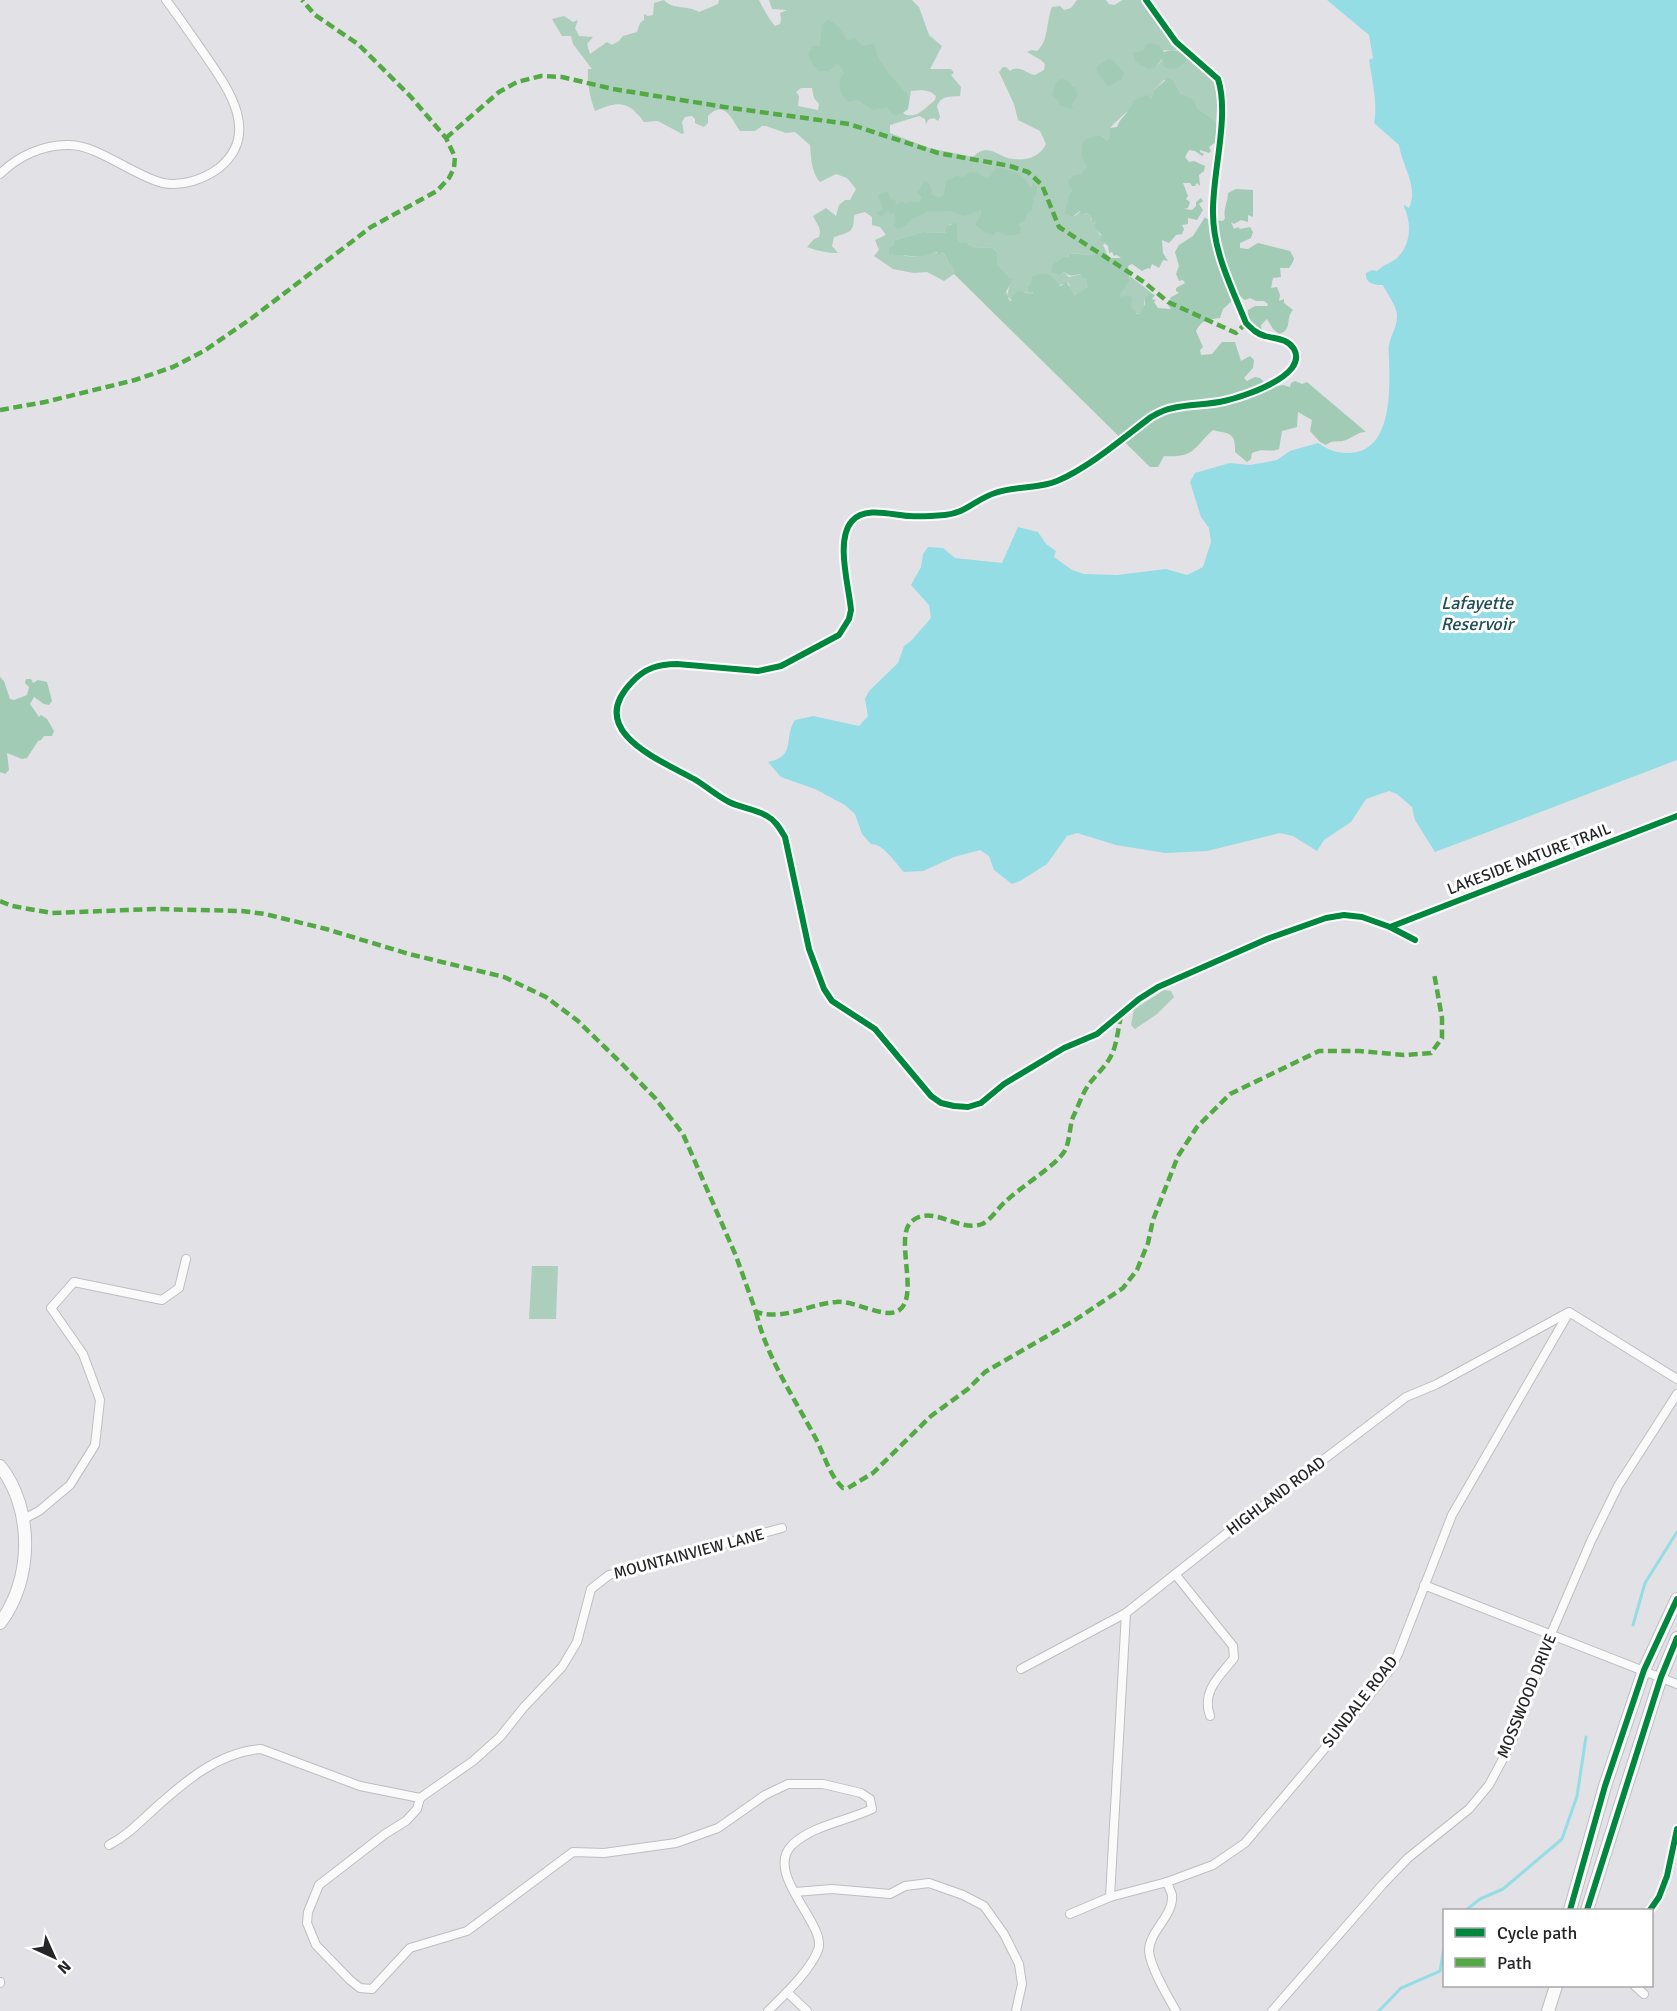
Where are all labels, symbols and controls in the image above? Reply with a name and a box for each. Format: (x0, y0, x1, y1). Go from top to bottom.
water label: Lafayette Reservoir (1441, 592, 1516, 635)
street label: LAKESIDE NATURE TRAIL (1444, 819, 1614, 899)
street label: HIGHLAND ROAD (1222, 1452, 1330, 1540)
street label: MOUNTAINVIEW LANE (611, 1524, 767, 1584)
street label: MOSSWOOD DRIVE (1493, 1631, 1561, 1761)
street label: SUNDALE ROAD (1318, 1652, 1402, 1752)
legend (1443, 1909, 1653, 1987)
text: Cycle path (1497, 1922, 1577, 1944)
north arrow (24, 1927, 84, 1987)
text: Path (1497, 1952, 1532, 1974)
text: N (53, 1956, 75, 1978)

